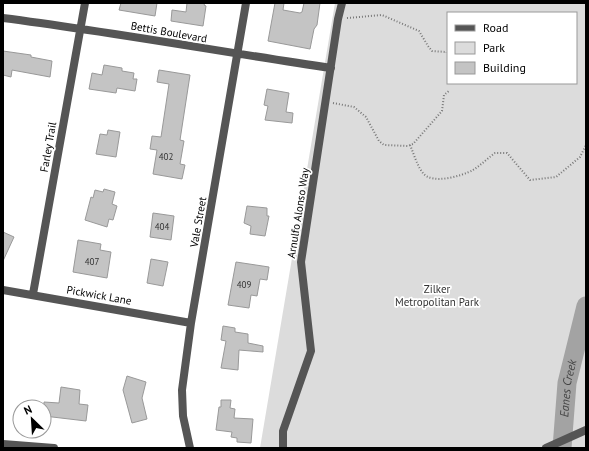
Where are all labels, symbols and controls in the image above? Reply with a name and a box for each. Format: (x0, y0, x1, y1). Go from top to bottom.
legend (447, 12, 577, 84)
street label: Bettis Boulevard (130, 18, 208, 46)
text: Road (483, 20, 508, 35)
text: Park (483, 40, 505, 55)
text: Building (483, 60, 526, 75)
street label: Farley Trail (37, 120, 59, 173)
house number: 402 (159, 151, 173, 162)
street label: Arnulfo Alonso Way (284, 166, 312, 259)
street label: Vale Street (187, 195, 209, 249)
house number: 404 (155, 221, 169, 232)
house number: 407 (85, 256, 99, 267)
house number: 409 (237, 279, 251, 290)
street label: Pickwick Lane (65, 282, 133, 308)
park label: Zilker Metropolitan Park (395, 282, 480, 309)
water label: Eanes Creek (556, 357, 580, 418)
north arrow (12, 399, 52, 439)
text: N (22, 402, 34, 418)

